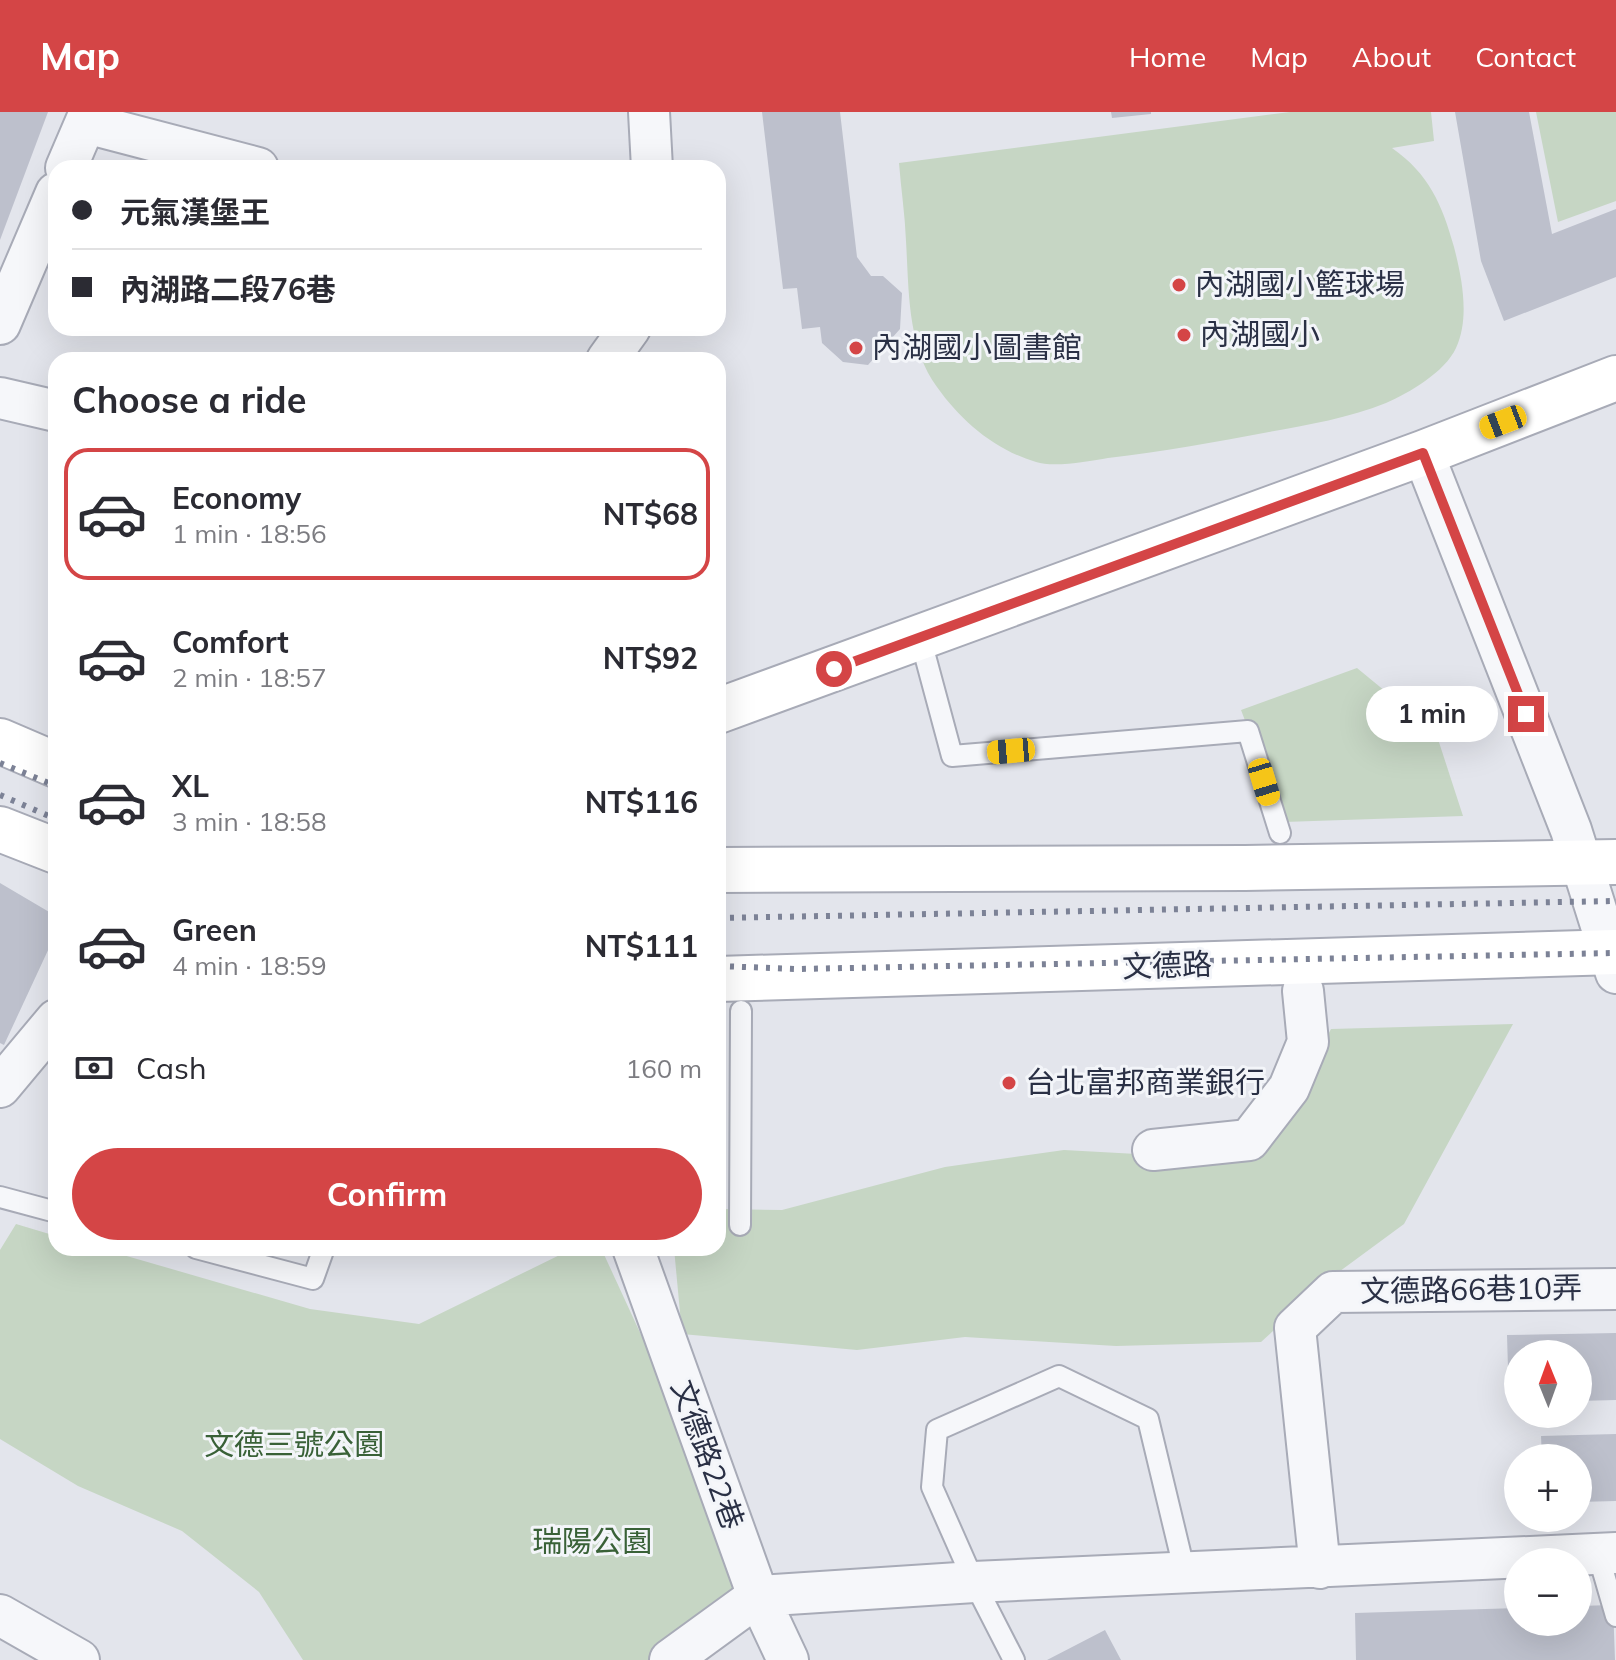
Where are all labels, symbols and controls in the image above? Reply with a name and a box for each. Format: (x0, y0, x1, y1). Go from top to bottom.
text: Map (40, 32, 120, 80)
text: Home (1129, 39, 1206, 74)
text: Map (1250, 39, 1308, 74)
text: About (1352, 39, 1431, 74)
text: Contact (1475, 39, 1576, 74)
text: 元氣漢堡王 (120, 193, 270, 231)
place label: 內湖國小籃球場 (1195, 265, 1405, 303)
text: 內湖路二段76巷 (120, 270, 336, 308)
marker: 內湖國小籃球場 (1170, 276, 1188, 294)
place label: 內湖國小 (1200, 315, 1320, 353)
marker: 內湖國小 (1175, 326, 1193, 344)
place label: 內湖國小圖書館 (872, 328, 1082, 366)
marker: 內湖國小圖書館 (847, 339, 865, 357)
text: Choose a ride (72, 377, 306, 422)
car (1476, 402, 1530, 442)
icon: car (76, 478, 148, 550)
text: Economy (172, 479, 301, 517)
text: NT$68 (603, 495, 698, 533)
text: 1 min · 18:56 (172, 517, 327, 550)
icon: car (76, 622, 148, 694)
text: Comfort (172, 623, 289, 661)
text: NT$92 (603, 639, 698, 677)
route start (816, 651, 852, 687)
text: 2 min · 18:57 (172, 661, 327, 694)
callout: 1 min (1366, 686, 1498, 742)
route end (1508, 696, 1544, 732)
text: 1 min (1398, 697, 1466, 730)
car (986, 737, 1036, 765)
car (1246, 756, 1282, 808)
icon: car (76, 766, 148, 838)
text: XL (172, 767, 209, 805)
text: NT$116 (585, 783, 698, 821)
text: 3 min · 18:58 (172, 805, 327, 838)
icon: car (76, 910, 148, 982)
text: Green (172, 911, 257, 949)
text: NT$111 (585, 927, 698, 965)
street label: 文德路 (1121, 944, 1213, 986)
text: 4 min · 18:59 (172, 949, 327, 982)
icon: cash (72, 1046, 116, 1090)
text: Cash (136, 1049, 207, 1087)
text: 160 m (626, 1052, 702, 1085)
place label: 台北富邦商業銀行 (1025, 1063, 1265, 1101)
marker: 台北富邦商業銀行 (1000, 1074, 1018, 1092)
button: Confirm (72, 1148, 702, 1240)
street label: 文德路66巷10弄 (1360, 1268, 1582, 1310)
north arrow (1504, 1340, 1592, 1428)
map controls (1504, 1340, 1592, 1636)
street label: 文德路22巷 (663, 1375, 752, 1534)
park label: 文德三號公園 (204, 1425, 384, 1463)
button: + (1504, 1444, 1592, 1532)
park label: 瑞陽公園 (532, 1522, 652, 1560)
button: − (1504, 1548, 1592, 1636)

